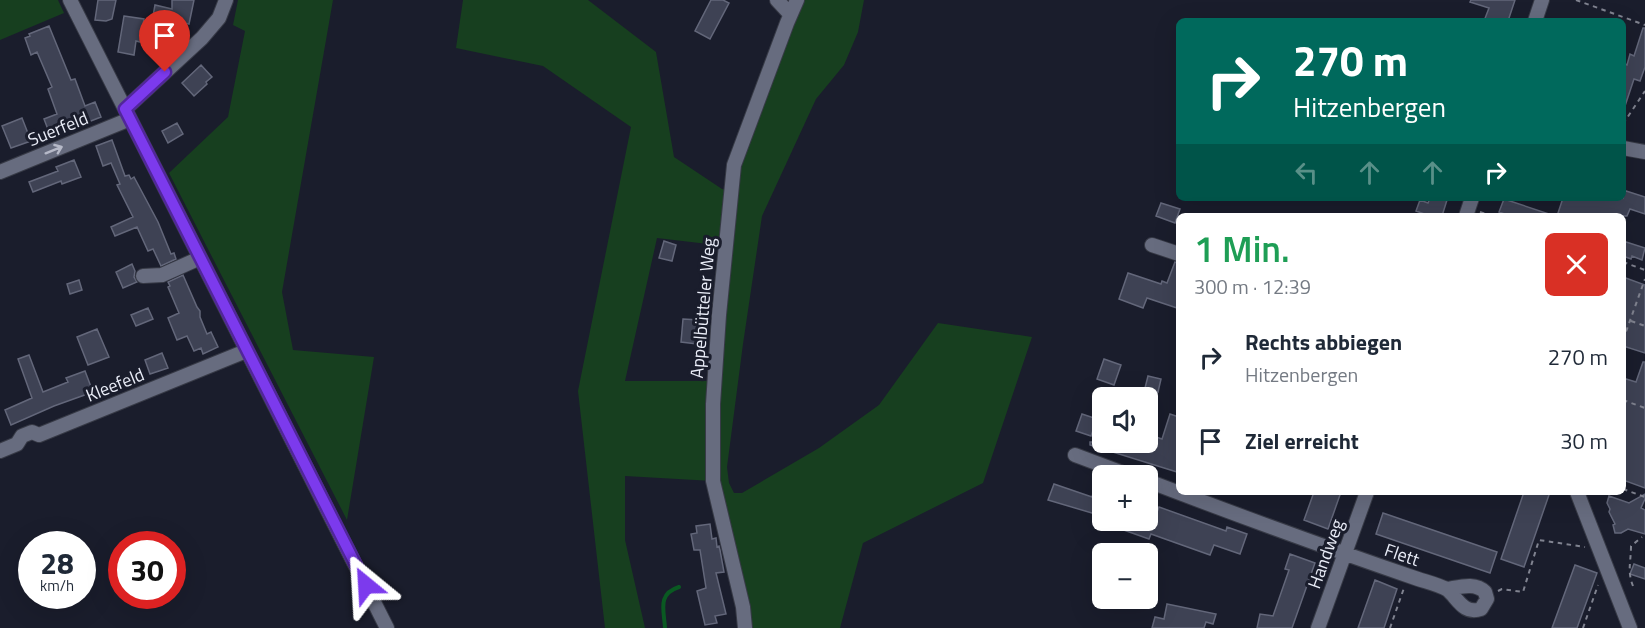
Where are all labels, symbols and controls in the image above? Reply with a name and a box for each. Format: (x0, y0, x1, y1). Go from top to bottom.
pin (139, 10, 190, 72)
icon: arrive (148, 19, 181, 52)
text: 270 m (1293, 28, 1408, 92)
icon: right (1194, 42, 1272, 120)
text: Hitzenbergen (1293, 86, 1446, 127)
street label: Suerfeld (23, 104, 92, 153)
one-way arrow (44, 144, 63, 155)
icon: left (1290, 156, 1323, 189)
icon: ahead (1353, 156, 1386, 189)
icon: ahead (1416, 156, 1449, 189)
icon: right (1479, 156, 1512, 189)
text: 1 Min. (1194, 221, 1290, 276)
button: close (1545, 233, 1608, 296)
street label: Appelbütteler Weg (683, 237, 722, 379)
text: 300 m · 12:39 (1194, 271, 1311, 302)
text: Rechts abbiegen (1245, 325, 1402, 359)
text: 270 m (1548, 340, 1608, 374)
icon: right (1194, 341, 1227, 374)
text: Hitzenbergen (1245, 359, 1358, 390)
street label: Kleefeld (81, 361, 148, 409)
map controls (1092, 387, 1158, 609)
button: sound (1092, 387, 1158, 453)
text: Ziel erreicht (1245, 424, 1359, 458)
text: 30 m (1560, 424, 1608, 458)
icon: arrive (1194, 425, 1227, 458)
button: + (1092, 465, 1158, 531)
street label: Handweg (1300, 515, 1351, 592)
speed limit sign: 30 (108, 531, 186, 609)
street label: Flett (1381, 536, 1424, 573)
text: 28 (40, 540, 74, 586)
button: − (1092, 543, 1158, 609)
position arrow (334, 553, 398, 617)
text: km/h (40, 574, 74, 597)

